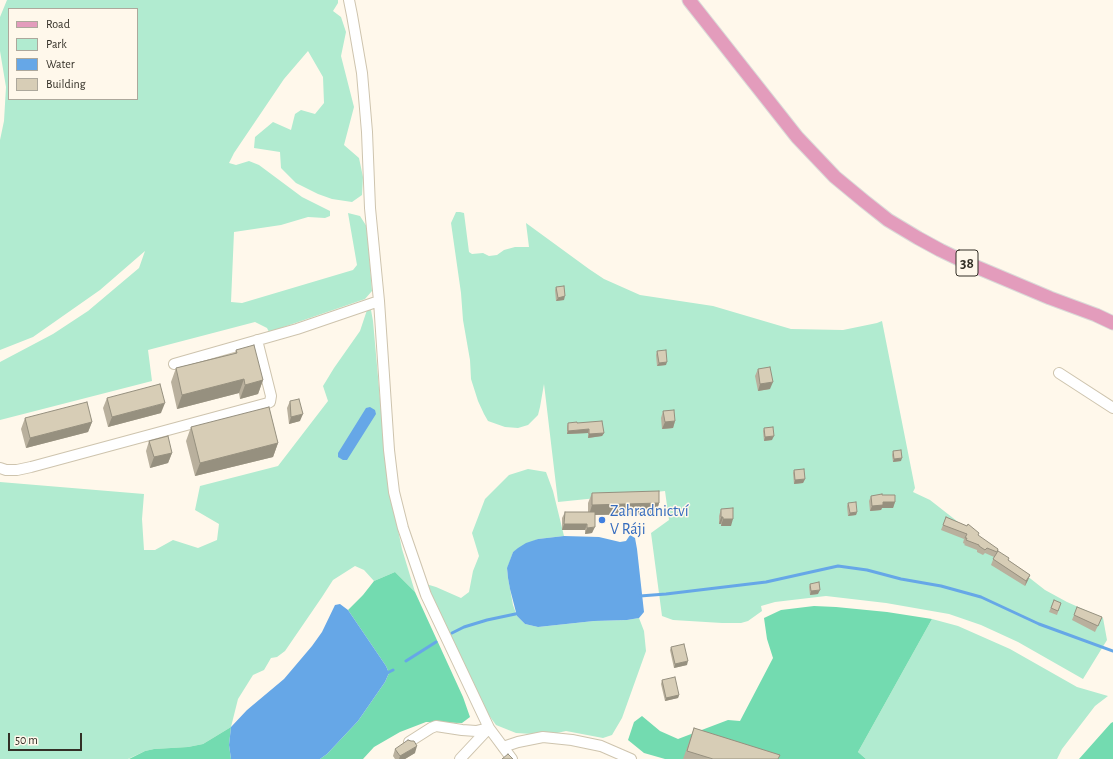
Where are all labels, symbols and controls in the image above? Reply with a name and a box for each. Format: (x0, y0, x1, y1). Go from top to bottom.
legend (8, 8, 138, 100)
text: Road (46, 18, 70, 30)
text: Park (46, 38, 67, 50)
text: Water (46, 58, 75, 70)
text: Building (46, 78, 86, 90)
road number: 38 (956, 250, 978, 276)
place label: Zahradnictví V Ráji (610, 501, 689, 539)
marker: Zahradnictví V Ráji (597, 515, 607, 525)
scale bar (10, 725, 84, 751)
text: 50 m (15, 734, 38, 746)

